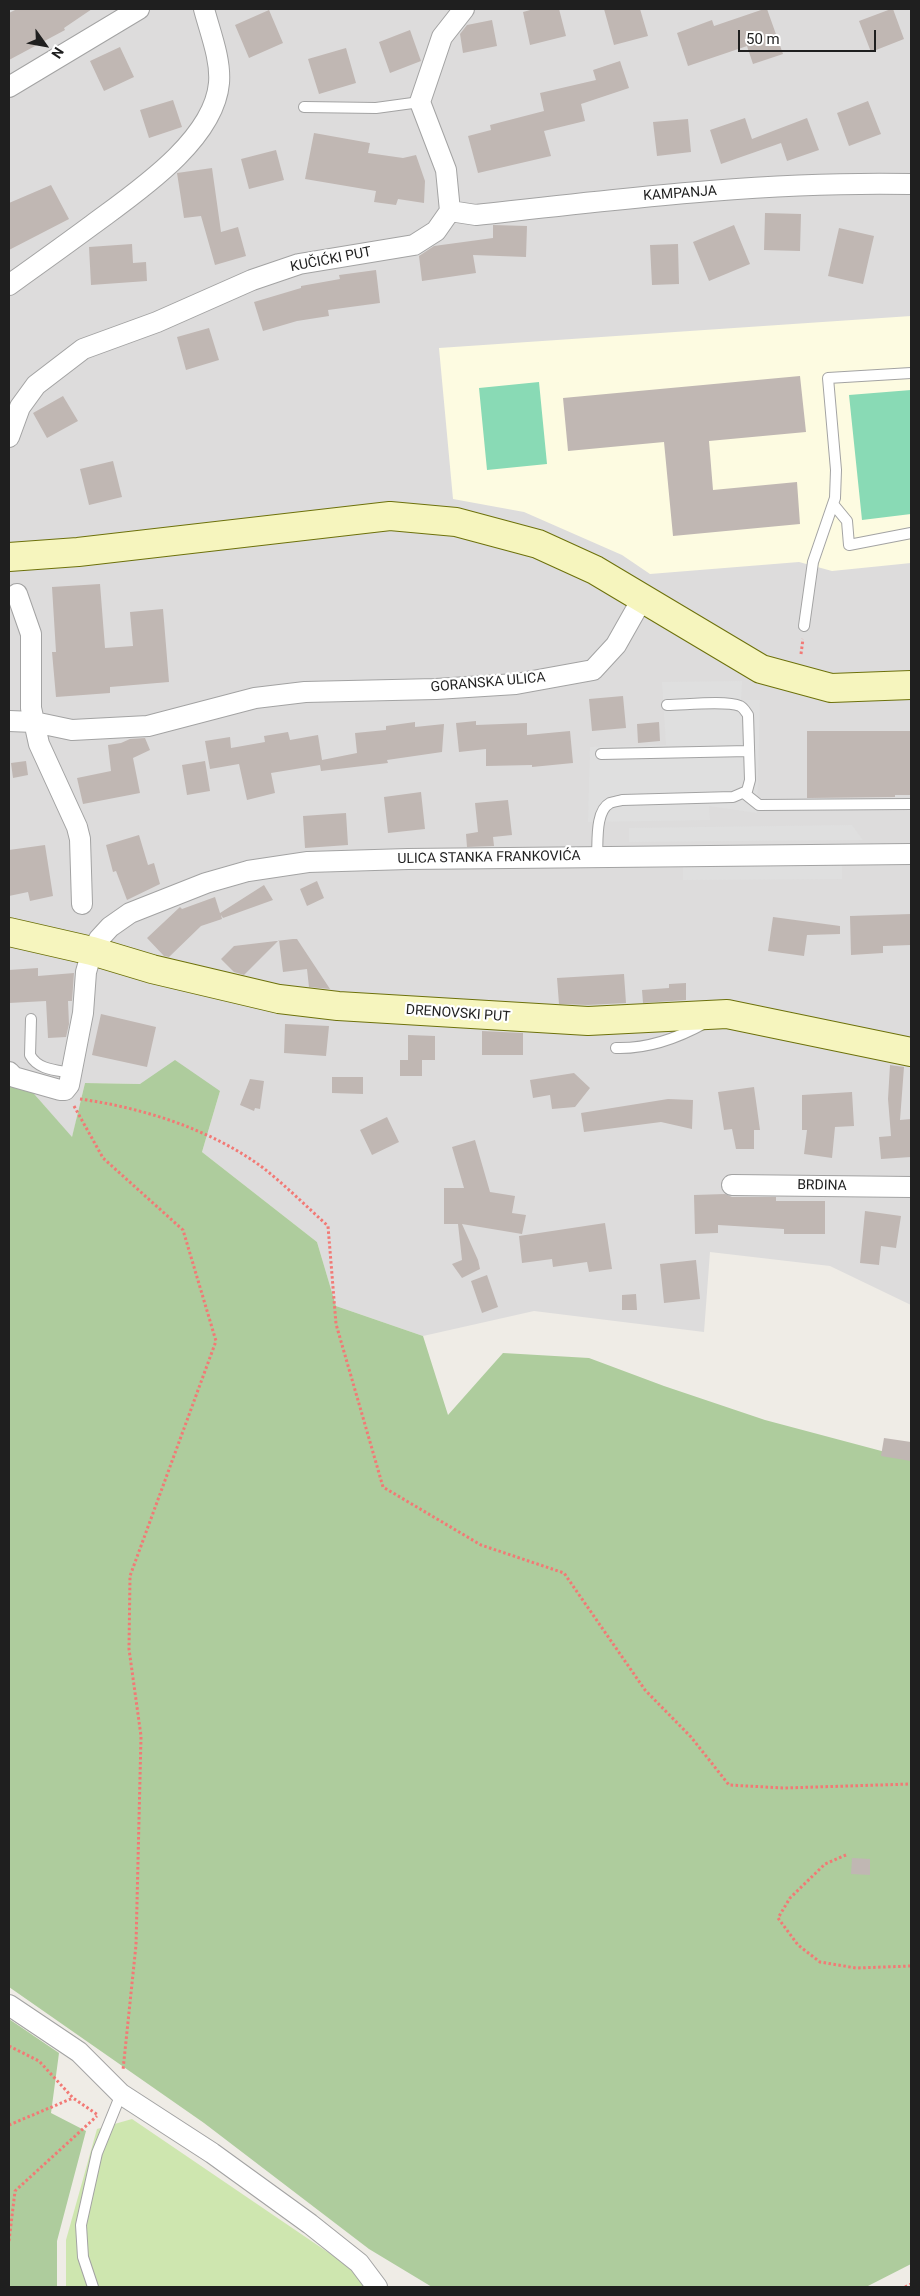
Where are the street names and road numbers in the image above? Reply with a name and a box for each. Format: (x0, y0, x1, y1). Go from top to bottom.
street label: KAMPANJA (643, 183, 717, 205)
street label: KUČIĆKI PUT (289, 244, 373, 276)
street label: GORANSKA ULICA (430, 670, 546, 696)
street label: ULICA STANKA FRANKOVIĆA (397, 848, 581, 868)
street label: DRENOVSKI PUT (405, 1002, 511, 1026)
street label: BRDINA (797, 1177, 847, 1195)

